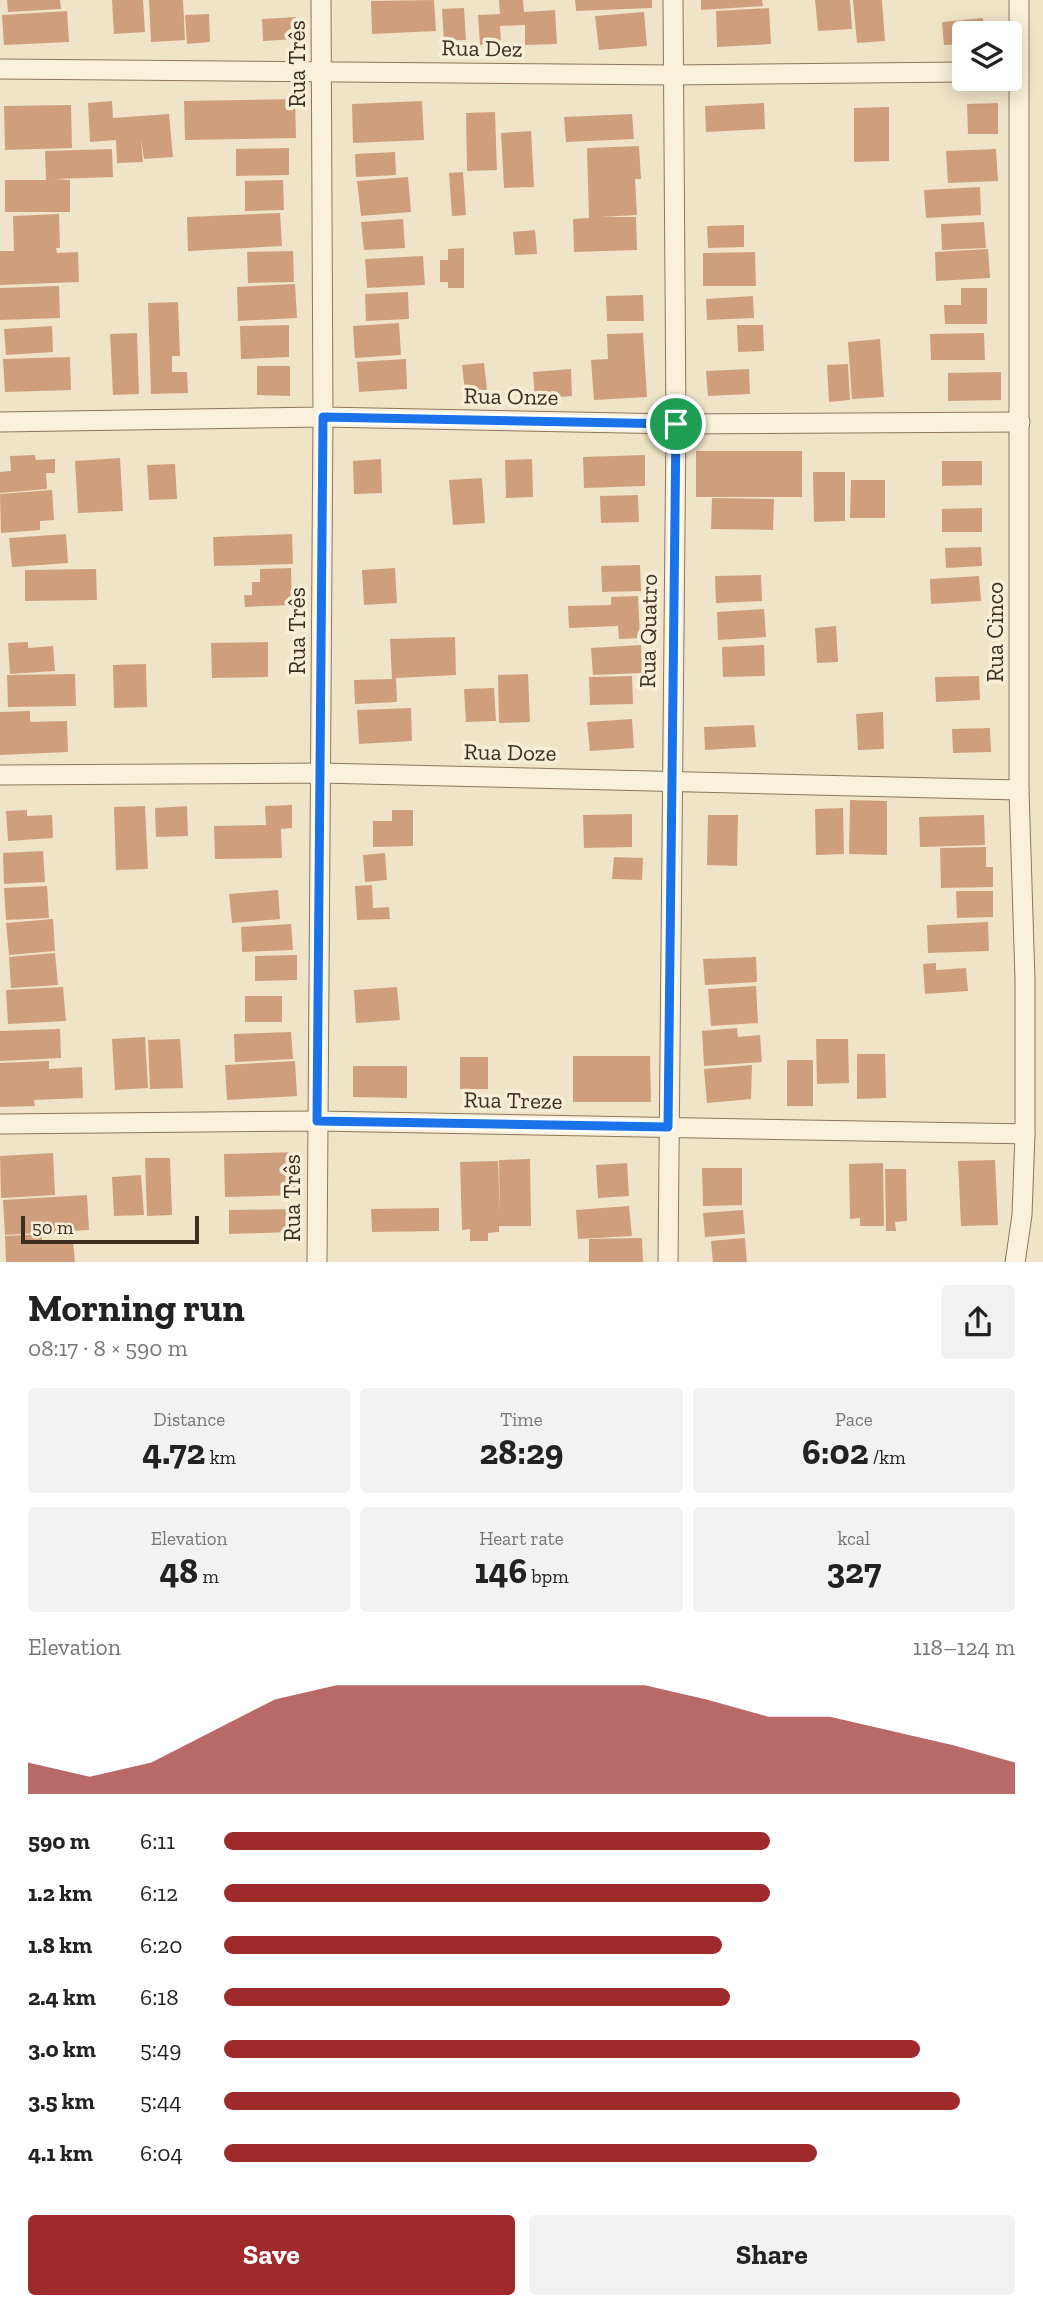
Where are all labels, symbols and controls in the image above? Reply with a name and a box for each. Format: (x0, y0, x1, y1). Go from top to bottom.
street label: Rua Três (283, 20, 311, 108)
map controls (952, 21, 1022, 91)
button: layers (952, 21, 1022, 91)
street label: Rua Dez (441, 33, 523, 63)
street label: Rua Onze (463, 381, 559, 411)
pin (646, 394, 706, 454)
icon: arrive (657, 405, 695, 443)
street label: Rua Quatro (633, 574, 663, 688)
street label: Rua Cinco (981, 582, 1009, 682)
street label: Rua Três (283, 587, 311, 675)
street label: Rua Doze (463, 737, 557, 767)
street label: Rua Treze (463, 1085, 563, 1115)
street label: Rua Três (278, 1154, 306, 1242)
scale bar (21, 1213, 200, 1245)
text: 50 m (32, 1216, 73, 1239)
text: Morning run (28, 1285, 245, 1331)
button: share (941, 1285, 1015, 1359)
text: 08:17 · 8 × 590 m (28, 1334, 188, 1362)
text: Distance (153, 1408, 225, 1431)
text: Time (500, 1408, 543, 1431)
text: Pace (835, 1408, 873, 1431)
text: 4.72 (142, 1431, 205, 1473)
text: 28:29 (480, 1431, 563, 1473)
text: 6:02 (802, 1431, 869, 1473)
text: km (205, 1446, 236, 1469)
text: /km (869, 1446, 906, 1469)
text: Elevation (151, 1527, 228, 1550)
text: Heart rate (479, 1527, 564, 1550)
text: kcal (838, 1527, 870, 1550)
text: 48 (159, 1550, 198, 1592)
text: 146 (474, 1550, 527, 1592)
text: 327 (826, 1550, 881, 1592)
text: m (198, 1565, 219, 1588)
text: bpm (527, 1565, 569, 1588)
text: Elevation (28, 1633, 121, 1661)
text: 118–124 m (913, 1633, 1015, 1661)
text: 590 m (28, 1827, 90, 1855)
text: 6:11 (140, 1827, 175, 1855)
text: 1.2 km (28, 1879, 92, 1907)
text: 6:12 (140, 1879, 178, 1907)
text: 1.8 km (28, 1931, 92, 1959)
text: 6:20 (140, 1931, 182, 1959)
text: 2.4 km (28, 1983, 96, 2011)
text: 6:18 (140, 1983, 179, 2011)
text: 3.0 km (28, 2035, 96, 2063)
text: 5:49 (140, 2035, 182, 2063)
text: 3.5 km (28, 2087, 95, 2115)
text: 5:44 (140, 2087, 182, 2115)
text: 4.1 km (28, 2139, 93, 2167)
text: 6:04 (140, 2139, 183, 2167)
button: Save (28, 2215, 515, 2295)
button: Share (529, 2215, 1015, 2295)

